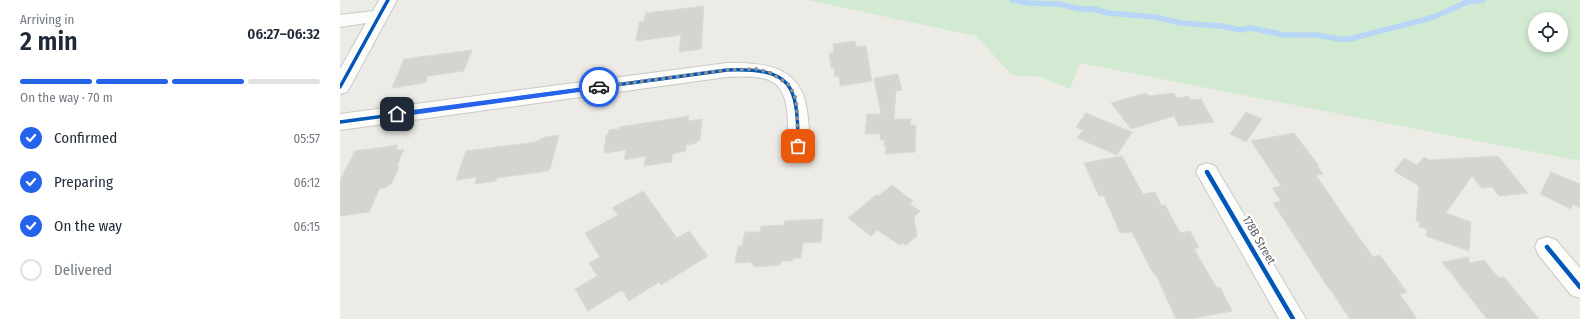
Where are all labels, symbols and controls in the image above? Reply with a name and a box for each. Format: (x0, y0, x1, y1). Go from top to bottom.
text: Arriving in (20, 12, 74, 27)
map controls (1528, 12, 1568, 52)
button: locate (1528, 12, 1568, 52)
text: 06:27–06:32 (247, 25, 320, 43)
text: 2 min (20, 26, 78, 57)
courier (579, 67, 619, 107)
icon: car (588, 76, 610, 98)
text: On the way · 70 m (20, 90, 113, 105)
pin (380, 97, 414, 131)
icon: home (386, 103, 408, 125)
icon: check (20, 127, 42, 149)
text: Confirmed (54, 129, 117, 147)
pin (781, 129, 815, 163)
text: 05:57 (293, 131, 320, 146)
icon: bag (787, 135, 809, 157)
icon: check (20, 171, 42, 193)
text: Preparing (54, 173, 113, 191)
text: 06:12 (294, 175, 320, 190)
street label: 178B Street (1239, 213, 1279, 267)
icon: check (20, 215, 42, 237)
text: On the way (54, 217, 122, 235)
text: 06:15 (294, 219, 320, 234)
text: Delivered (54, 261, 112, 279)

